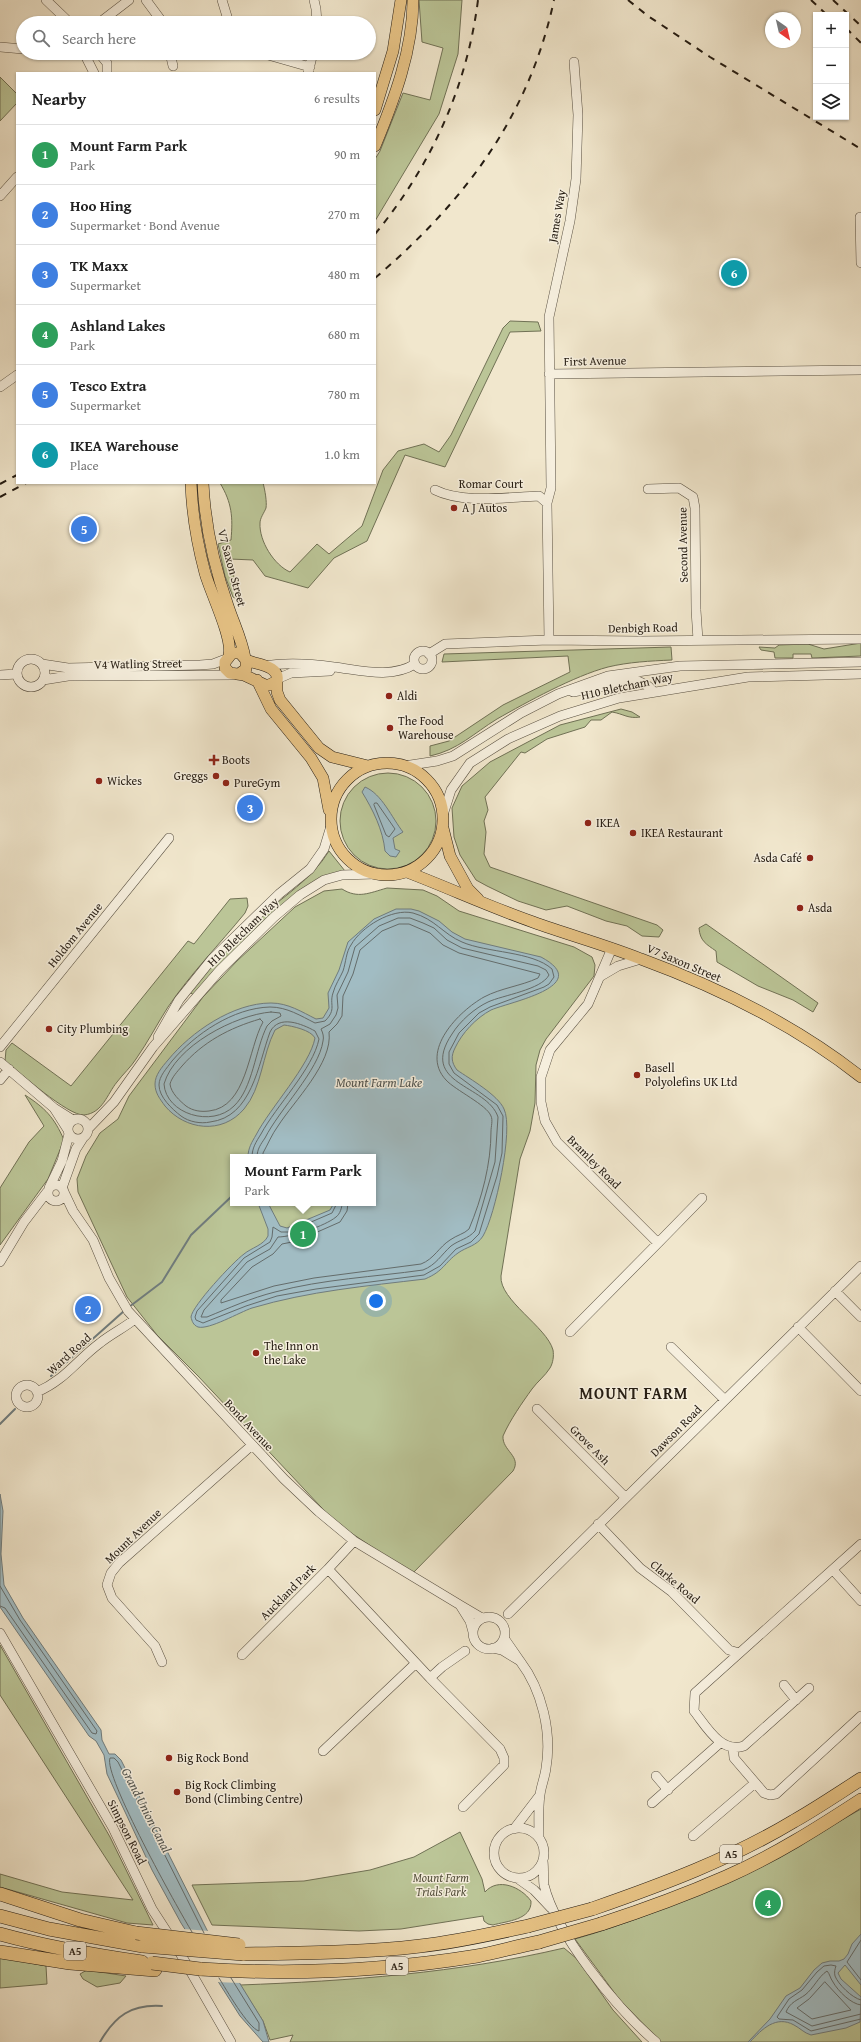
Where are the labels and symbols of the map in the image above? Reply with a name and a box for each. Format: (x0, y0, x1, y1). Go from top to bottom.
north arrow (765, 12, 801, 48)
street label: James Way (543, 188, 570, 246)
pin: 6 (721, 258, 747, 288)
street label: First Avenue (564, 351, 627, 370)
street label: Romar Court (459, 475, 524, 492)
place label: A J Autos (462, 499, 507, 516)
marker: A J Autos (449, 503, 459, 513)
street label: Second Avenue (673, 507, 692, 583)
pin: 5 (71, 514, 97, 544)
street label: V7 Saxon Street (214, 527, 251, 609)
street label: Denbigh Road (608, 618, 679, 637)
street label: V4 Watling Street (94, 654, 183, 673)
street label: H10 Bletcham Way (579, 667, 674, 704)
place label: Aldi (397, 687, 418, 704)
marker: Aldi (384, 691, 394, 701)
place label: The Food Warehouse (398, 712, 454, 743)
marker: The Food Warehouse (385, 723, 395, 733)
place label: Boots (222, 751, 250, 768)
marker: Boots (209, 755, 219, 765)
place label: Greggs (174, 767, 208, 784)
marker: Greggs (211, 771, 221, 781)
place label: Wickes (107, 772, 142, 789)
place label: PureGym (234, 774, 280, 791)
marker: Wickes (94, 776, 104, 786)
marker: PureGym (221, 778, 231, 788)
pin: 3 (237, 793, 263, 823)
place label: IKEA (596, 814, 621, 831)
marker: IKEA (583, 818, 593, 828)
place label: IKEA Restaurant (641, 824, 724, 841)
marker: IKEA Restaurant (628, 828, 638, 838)
place label: Asda Café (754, 849, 802, 866)
marker: Asda Café (805, 853, 815, 863)
street label: H10 Bletcham Way (203, 893, 282, 970)
street label: Holdom Avenue (43, 898, 106, 971)
place label: Asda (808, 899, 832, 916)
marker: Asda (795, 903, 805, 913)
street label: V7 Saxon Street (644, 939, 725, 986)
place label: City Plumbing (57, 1020, 128, 1037)
marker: City Plumbing (44, 1024, 54, 1034)
place label: Basell Polyolefins UK Ltd (645, 1059, 738, 1090)
marker: Basell Polyolefins UK Ltd (632, 1070, 642, 1080)
water label: Mount Farm Lake (336, 1073, 422, 1092)
street label: Bramley Road (564, 1131, 625, 1193)
pin: 1 (290, 1219, 316, 1249)
your location (366, 1291, 386, 1311)
pin: 2 (75, 1294, 101, 1324)
street label: Ward Road (43, 1329, 95, 1378)
place label: The Inn on the Lake (264, 1337, 319, 1368)
marker: The Inn on the Lake (251, 1348, 261, 1358)
district label: MOUNT FARM (579, 1381, 689, 1405)
street label: Bond Avenue (221, 1395, 278, 1455)
street label: Dawson Road (646, 1401, 706, 1460)
street label: Grove Ash (566, 1421, 614, 1469)
street label: Mount Avenue (101, 1504, 165, 1567)
street label: Clarke Road (647, 1556, 704, 1608)
street label: Auckland Park (256, 1559, 320, 1623)
place label: Big Rock Bond (177, 1749, 249, 1766)
marker: Big Rock Bond (164, 1753, 174, 1763)
water label: Grand Union Canal (117, 1764, 176, 1856)
place label: Big Rock Climbing Bond (Climbing Centre) (185, 1776, 303, 1807)
marker: Big Rock Climbing Bond (Climbing Centre) (172, 1787, 182, 1797)
street label: Simpson Road (104, 1796, 151, 1868)
road number: A5 (720, 1845, 742, 1863)
park label: Mount Farm Trials Park (413, 1869, 469, 1900)
pin: 4 (755, 1888, 781, 1918)
road number: A5 (64, 1942, 86, 1960)
road number: A5 (386, 1957, 408, 1975)

